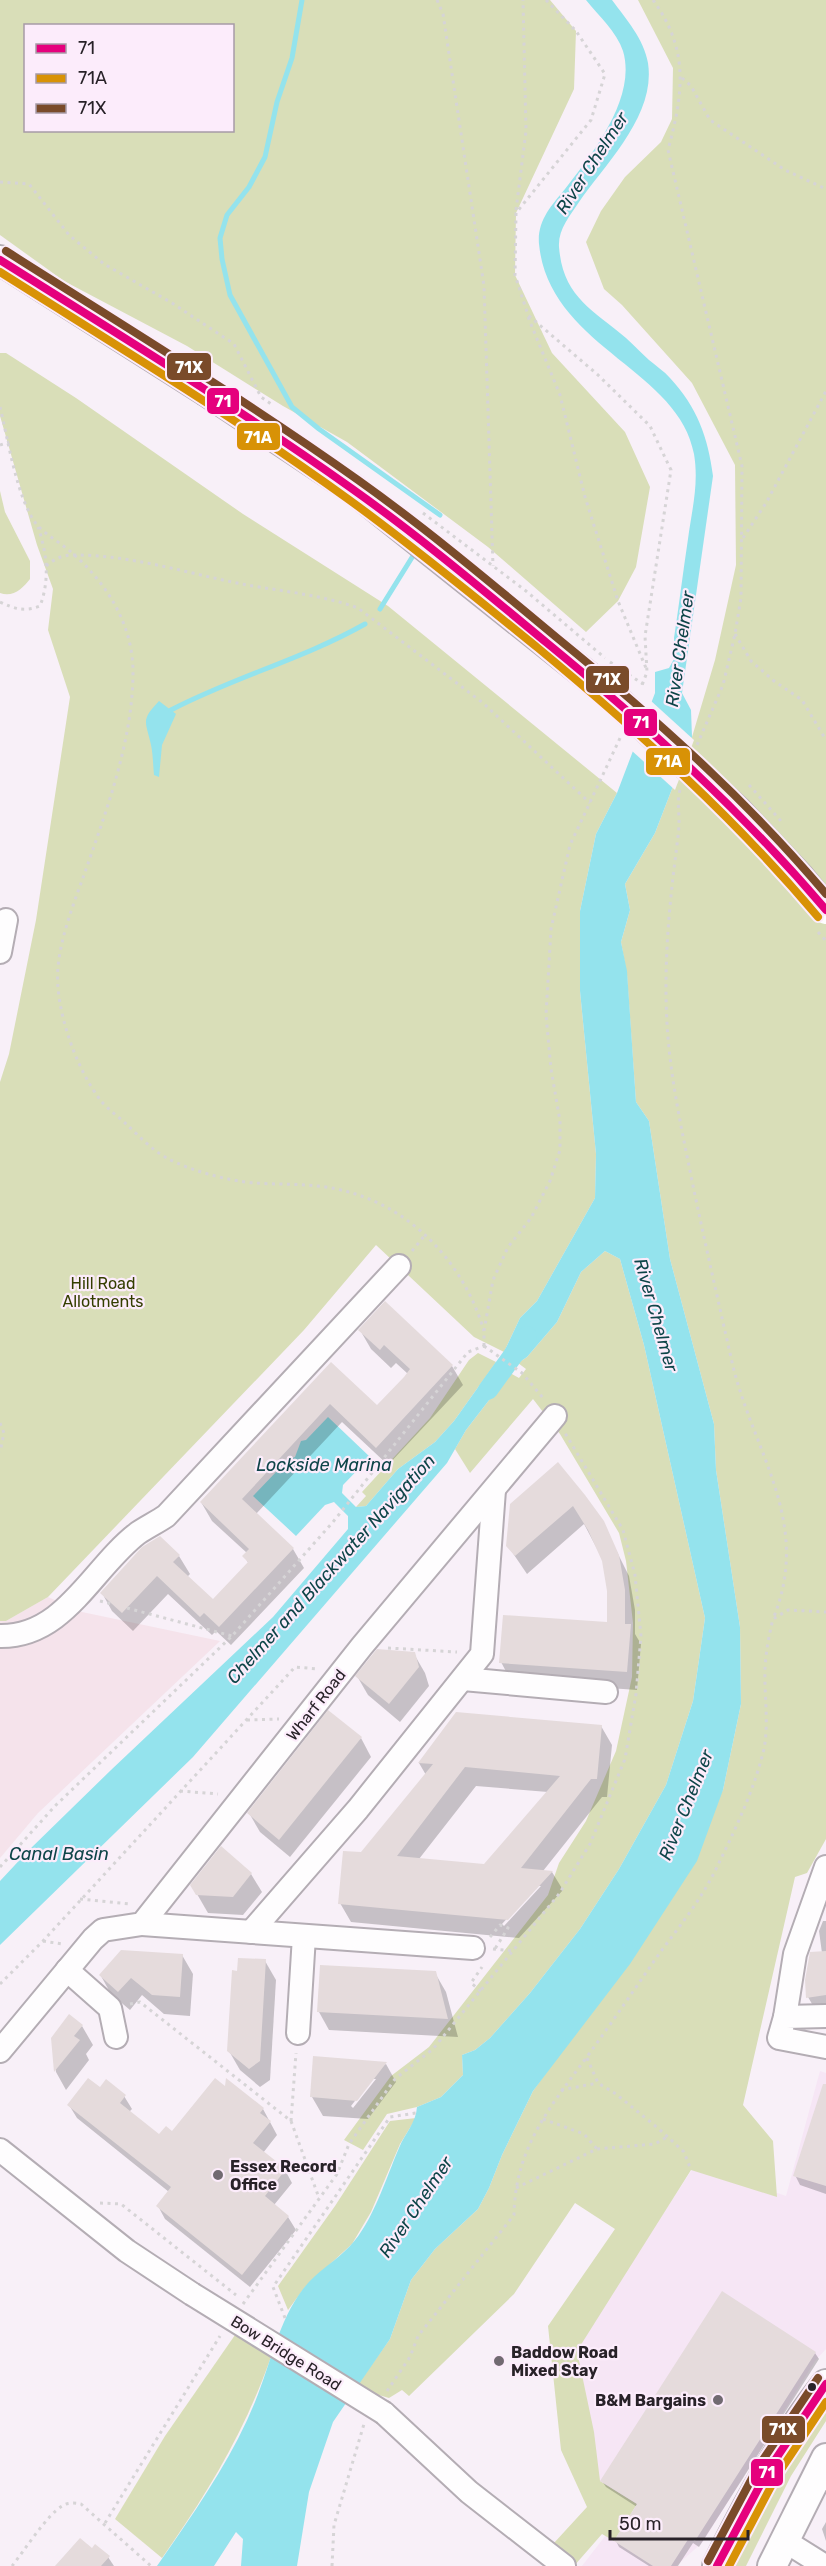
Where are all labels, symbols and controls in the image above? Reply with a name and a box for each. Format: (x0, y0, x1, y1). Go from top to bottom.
legend (24, 24, 234, 132)
text: 71 (78, 37, 95, 59)
text: 71A (78, 67, 107, 89)
text: 71X (78, 97, 106, 119)
water label: River Chelmer (551, 107, 634, 218)
line badge: 71X (166, 352, 212, 381)
text: 71X (175, 358, 203, 377)
line badge: 71 (206, 387, 240, 415)
text: 71 (214, 392, 232, 411)
line badge: 71A (236, 422, 281, 451)
text: 71A (244, 428, 273, 447)
water label: River Chelmer (661, 588, 699, 709)
line badge: 71X (585, 665, 630, 694)
text: 71X (593, 670, 621, 689)
line badge: 71 (623, 708, 658, 737)
text: 71 (632, 713, 650, 732)
line badge: 71A (645, 747, 691, 776)
text: 71A (654, 752, 683, 771)
water label: River Chelmer (629, 1256, 683, 1375)
park label: Hill Road Allotments (62, 1274, 144, 1311)
water label: Chelmer and Blackwater Navigation (222, 1450, 440, 1688)
water label: Lockside Marina (256, 1454, 392, 1476)
street label: Wharf Road (282, 1666, 350, 1744)
water label: River Chelmer (654, 1746, 719, 1863)
water label: Canal Basin (9, 1843, 109, 1865)
water label: River Chelmer (374, 2151, 458, 2262)
place label: Essex Record Office (230, 2157, 337, 2194)
marker: Essex Record Office (211, 2168, 225, 2182)
street label: Bow Bridge Road (227, 2311, 345, 2395)
place label: Baddow Road Mixed Stay (511, 2343, 618, 2380)
marker: Baddow Road Mixed Stay (492, 2354, 506, 2368)
unlabelled marker (806, 2381, 818, 2393)
place label: B&M Bargains (595, 2391, 706, 2410)
marker: B&M Bargains (711, 2393, 725, 2407)
line badge: 71X (761, 2415, 806, 2444)
text: 71X (769, 2420, 797, 2439)
line badge: 71 (750, 2458, 784, 2487)
text: 71 (758, 2463, 776, 2482)
scale bar (610, 2503, 748, 2541)
text: 50 m (619, 2513, 662, 2535)

